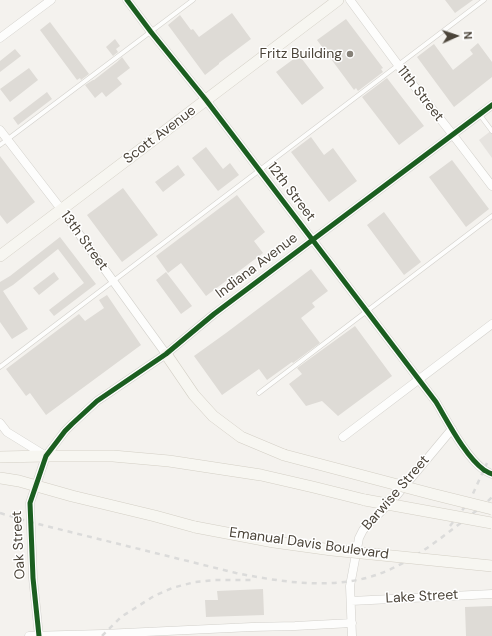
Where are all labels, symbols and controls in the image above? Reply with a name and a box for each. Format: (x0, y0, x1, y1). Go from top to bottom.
north arrow (436, 16, 476, 56)
text: N (461, 31, 475, 40)
place label: Fritz Building (259, 46, 342, 62)
marker: Fritz Building (345, 49, 355, 59)
street label: 11th Street (393, 63, 447, 125)
street label: Scott Avenue (120, 102, 200, 168)
street label: 12th Street (263, 159, 319, 225)
street label: 13th Street (57, 208, 111, 274)
street label: Indiana Avenue (213, 230, 301, 302)
street label: Barwise Street (359, 452, 433, 534)
street label: Oak Street (9, 510, 29, 580)
street label: Emanual Davis Boulevard (228, 524, 390, 564)
street label: Lake Street (385, 587, 459, 607)

